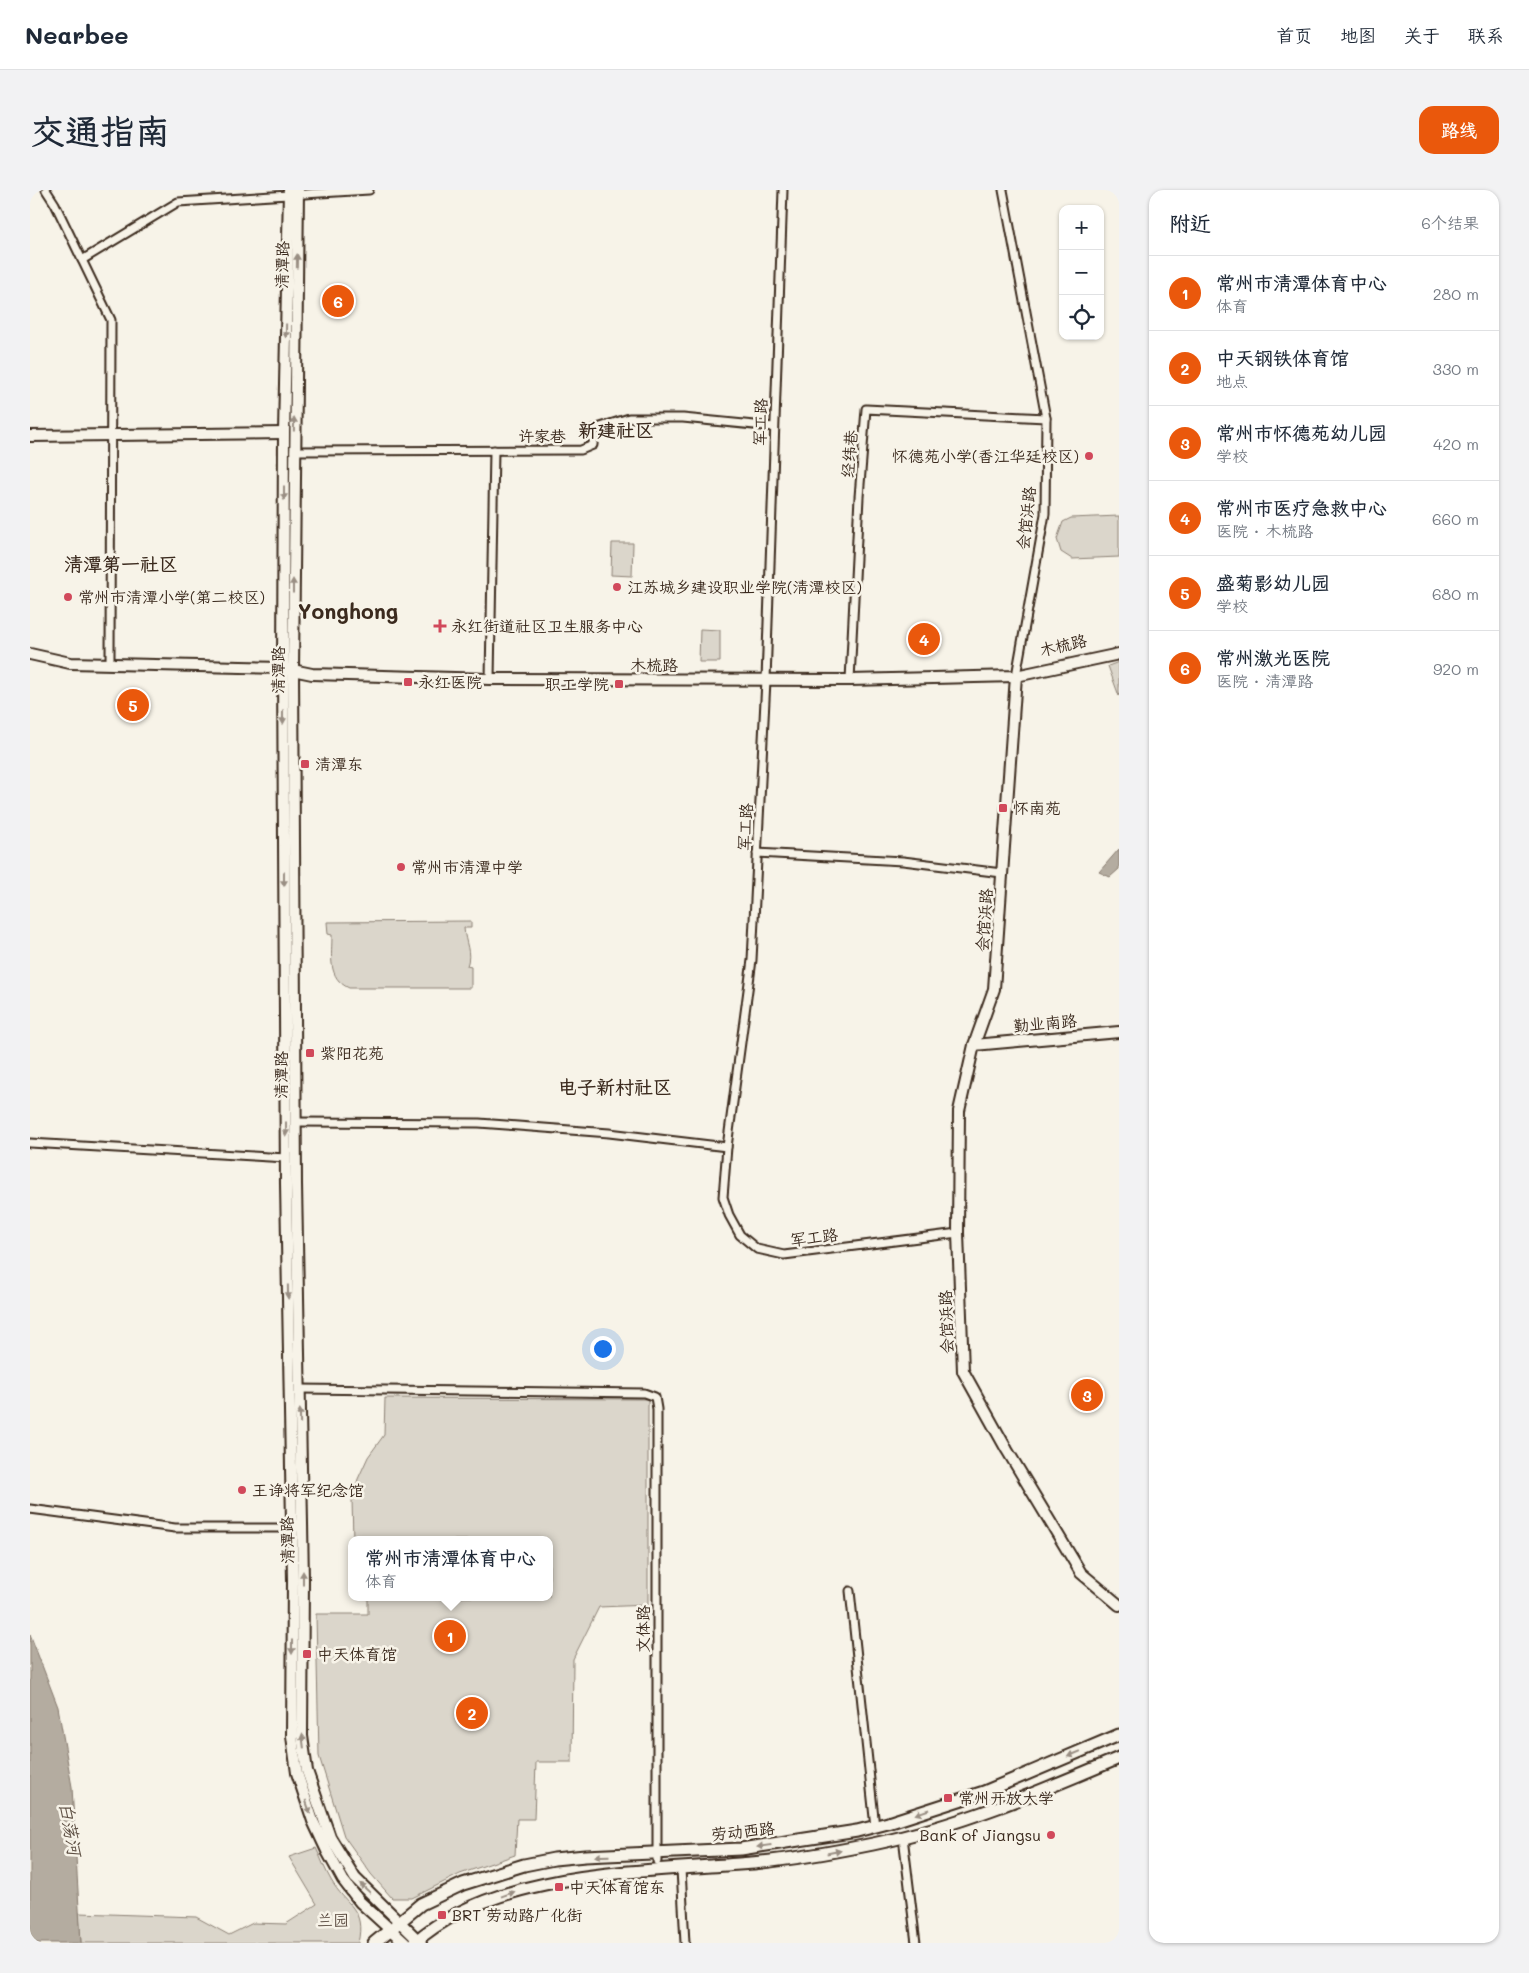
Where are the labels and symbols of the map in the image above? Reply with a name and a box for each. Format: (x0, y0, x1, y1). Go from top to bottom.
street label: 清潭路 (271, 241, 292, 289)
one-way arrow (293, 253, 301, 269)
pin: 6 (322, 282, 354, 320)
one-way arrow (282, 323, 290, 339)
street label: 军工路 (748, 398, 771, 446)
one-way arrow (290, 415, 298, 431)
district label: 新建社区 (578, 417, 654, 442)
street label: 许家巷 (518, 425, 566, 446)
street label: 经纬巷 (836, 429, 861, 479)
place label: 怀德苑小学(香江华廷校区) (892, 445, 1079, 466)
marker: 怀德苑小学(香江华廷校区) (1083, 450, 1095, 462)
street label: 会馆浜路 (1012, 485, 1039, 551)
one-way arrow (280, 486, 288, 502)
district label: 清潭第一社区 (64, 551, 178, 576)
place label: 江苏城乡建设职业学院(清潭校区) (627, 576, 862, 597)
one-way arrow (289, 578, 297, 594)
marker: 江苏城乡建设职业学院(清潭校区) (611, 581, 623, 593)
place label: 常州市清潭小学(第二校区) (78, 586, 265, 607)
marker: 常州市清潭小学(第二校区) (62, 591, 74, 603)
district label: Yonghong (298, 597, 398, 624)
place label: 永红街道社区卫生服务中心 (451, 615, 643, 636)
marker: 永红街道社区卫生服务中心 (433, 619, 447, 633)
pin: 4 (908, 620, 940, 658)
street label: 木梳路 (1037, 629, 1089, 660)
street label: 清潭路 (267, 646, 288, 694)
street label: 木梳路 (630, 654, 678, 675)
place label: 永红医院 (418, 671, 482, 692)
place label: 职工学院 (545, 673, 609, 694)
marker: 永红医院 (402, 676, 414, 688)
marker: 职工学院 (613, 678, 625, 690)
pin: 5 (117, 686, 149, 724)
one-way arrow (279, 709, 287, 725)
place label: 清潭东 (315, 753, 363, 774)
marker: 清潭东 (299, 758, 311, 770)
place label: 怀南苑 (1013, 797, 1061, 818)
street label: 军工路 (733, 802, 756, 851)
marker: 怀南苑 (997, 802, 1009, 814)
place label: 常州市清潭中学 (411, 856, 523, 877)
marker: 常州市清潭中学 (395, 861, 407, 873)
one-way arrow (280, 871, 288, 887)
street label: 会馆浜路 (971, 887, 996, 953)
street label: 勤业南路 (1012, 1009, 1078, 1036)
place label: 紫阳花苑 (320, 1042, 384, 1063)
marker: 紫阳花苑 (304, 1047, 316, 1059)
street label: 清潭路 (270, 1051, 291, 1099)
district label: 电子新村社区 (558, 1074, 672, 1099)
one-way arrow (282, 1121, 290, 1137)
street label: 军工路 (789, 1223, 839, 1250)
one-way arrow (284, 1284, 292, 1300)
street label: 会馆浜路 (934, 1290, 957, 1354)
your location (590, 1336, 616, 1362)
pin: 3 (1071, 1376, 1103, 1414)
one-way arrow (296, 1408, 304, 1424)
place label: 王诤将军纪念馆 (252, 1479, 364, 1500)
marker: 王诤将军纪念馆 (236, 1484, 248, 1496)
street label: 清潭路 (276, 1516, 297, 1564)
one-way arrow (299, 1570, 307, 1586)
street label: 文体路 (632, 1605, 653, 1653)
pin: 1 (434, 1617, 466, 1655)
one-way arrow (288, 1639, 296, 1655)
place label: 中天体育馆 (317, 1643, 397, 1664)
marker: 中天体育馆 (301, 1648, 313, 1660)
pin: 2 (456, 1694, 488, 1732)
one-way arrow (299, 1732, 307, 1748)
one-way arrow (1066, 1750, 1081, 1758)
place label: 常州开放大学 (958, 1787, 1054, 1808)
marker: 常州开放大学 (942, 1792, 954, 1804)
water label: 白荡河 (54, 1800, 88, 1860)
one-way arrow (305, 1800, 313, 1815)
one-way arrow (915, 1809, 930, 1816)
street label: 劳动西路 (710, 1817, 776, 1844)
place label: Bank of Jiangsu (919, 1824, 1041, 1845)
marker: Bank of Jiangsu (1045, 1829, 1057, 1841)
one-way arrow (756, 1842, 772, 1850)
one-way arrow (826, 1847, 842, 1855)
one-way arrow (594, 1852, 610, 1860)
place label: 中天体育馆东 (569, 1876, 665, 1897)
marker: 中天体育馆东 (553, 1881, 565, 1893)
one-way arrow (360, 1882, 372, 1894)
one-way arrow (501, 1890, 516, 1898)
place label: BRT 劳动路广化街 (452, 1904, 582, 1925)
park label: 兰园 (317, 1909, 349, 1930)
marker: BRT 劳动路广化街 (436, 1909, 448, 1921)

